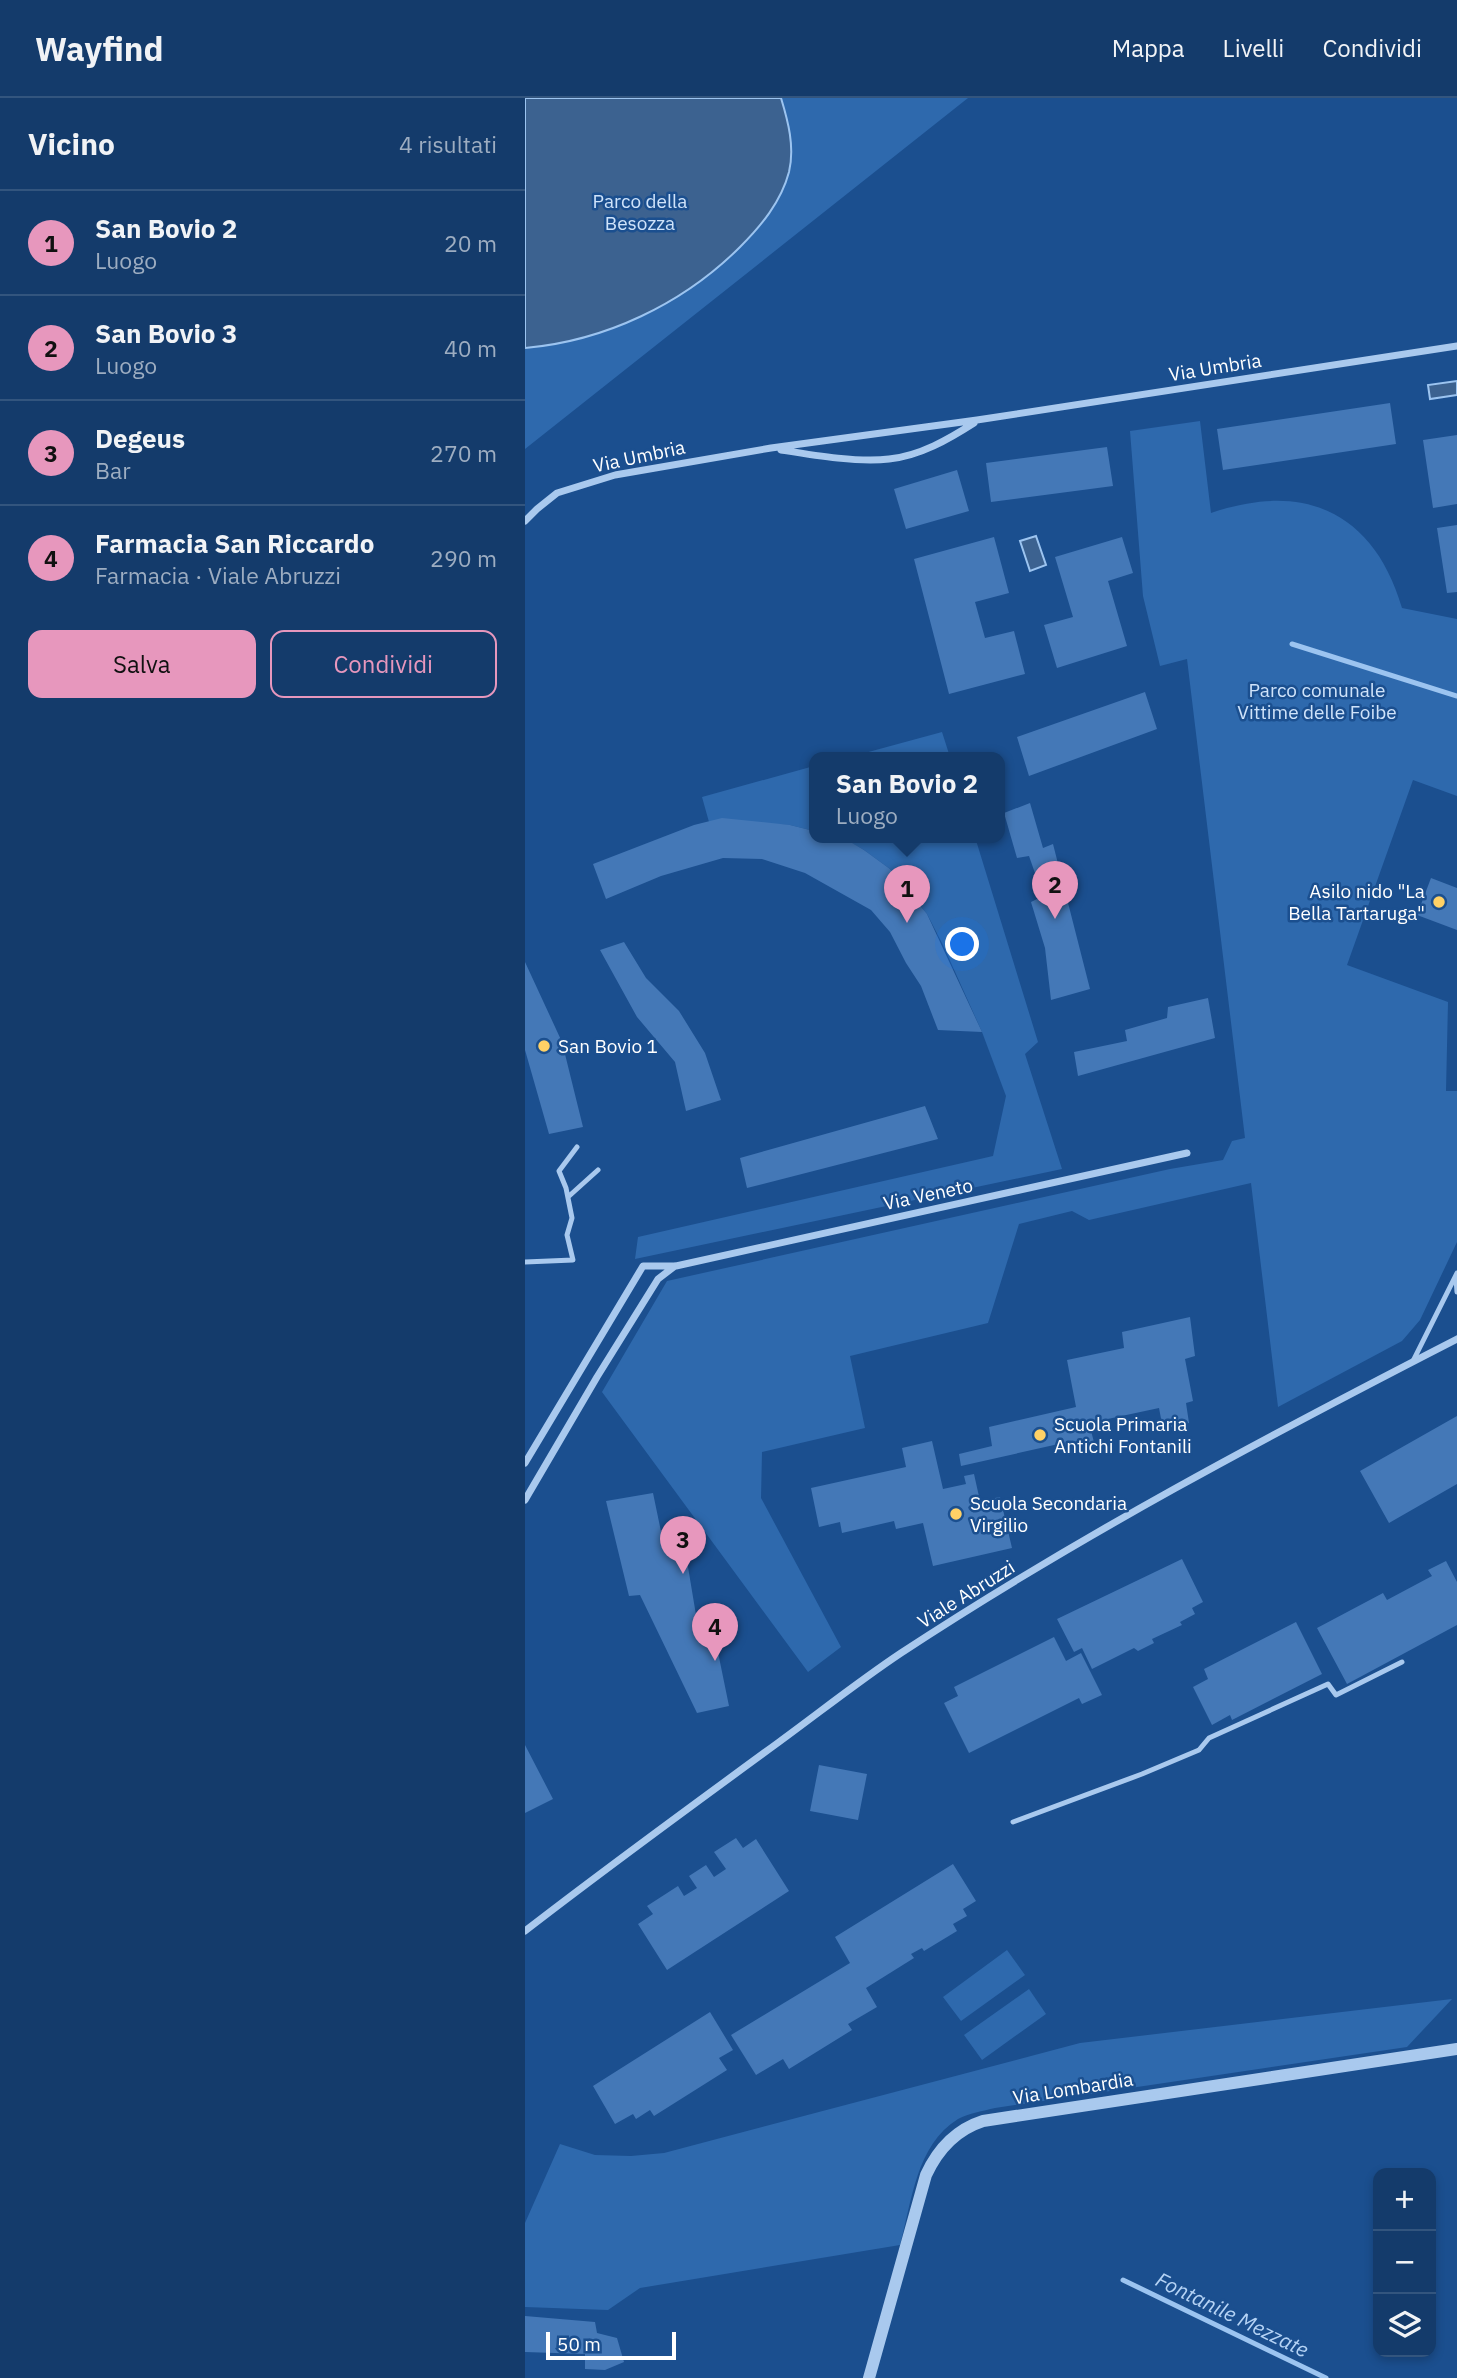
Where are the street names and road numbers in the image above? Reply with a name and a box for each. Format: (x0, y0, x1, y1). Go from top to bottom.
street label: Via Umbria (1167, 348, 1263, 386)
street label: Via Umbria (591, 435, 687, 477)
street label: Via Veneto (881, 1173, 975, 1215)
street label: Viale Abruzzi (913, 1555, 1019, 1633)
street label: Via Lombardia (1011, 2067, 1135, 2109)

